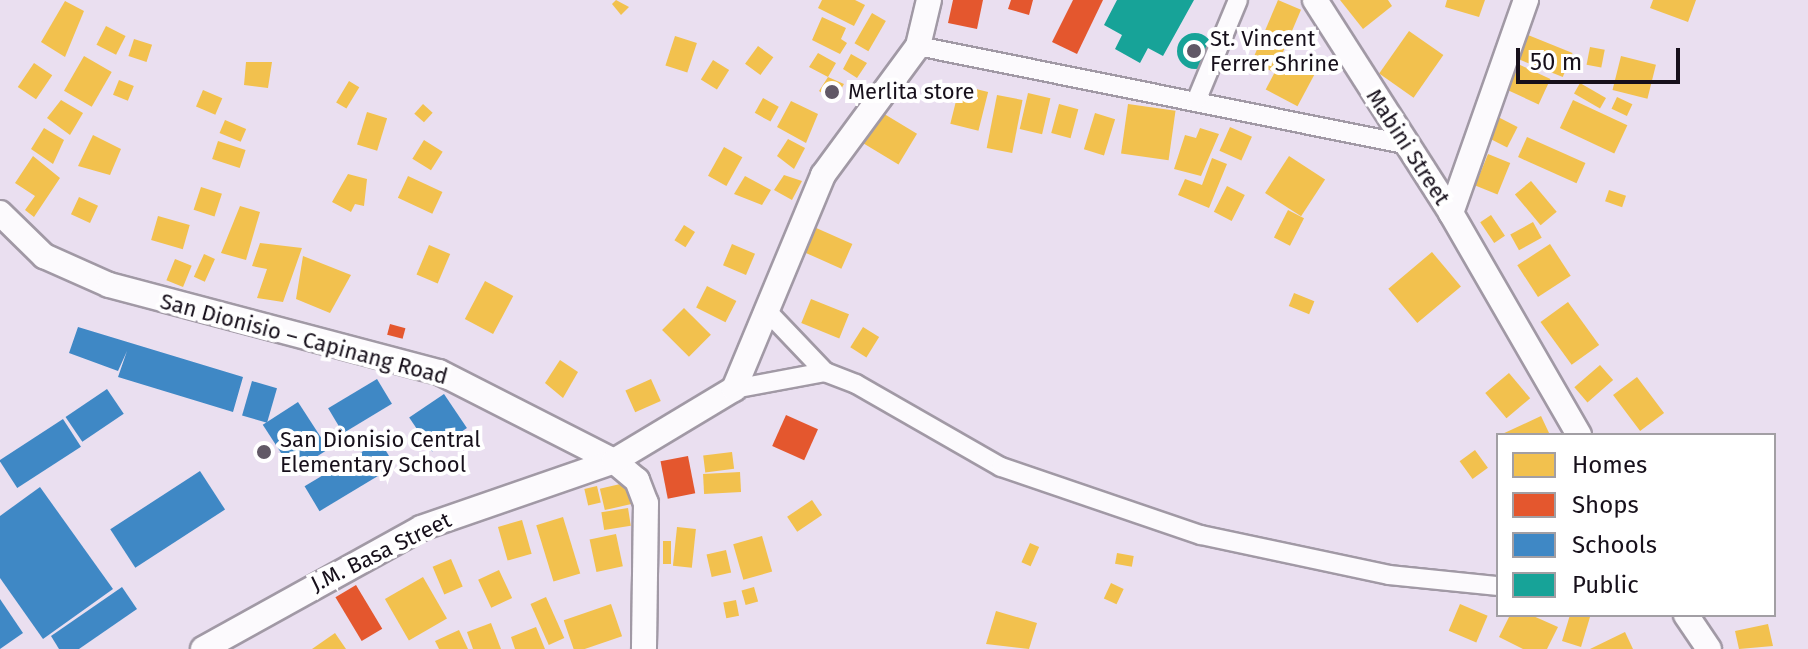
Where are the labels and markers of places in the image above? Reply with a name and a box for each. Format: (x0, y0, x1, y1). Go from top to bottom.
place label: St. Vincent Ferrer Shrine (1210, 25, 1339, 76)
marker: St. Vincent Ferrer Shrine (1185, 42, 1203, 60)
place label: Merlita store (848, 79, 974, 105)
marker: Merlita store (823, 83, 841, 101)
place label: San Dionisio Central Elementary School (280, 426, 481, 478)
marker: San Dionisio Central Elementary School (255, 443, 273, 461)

